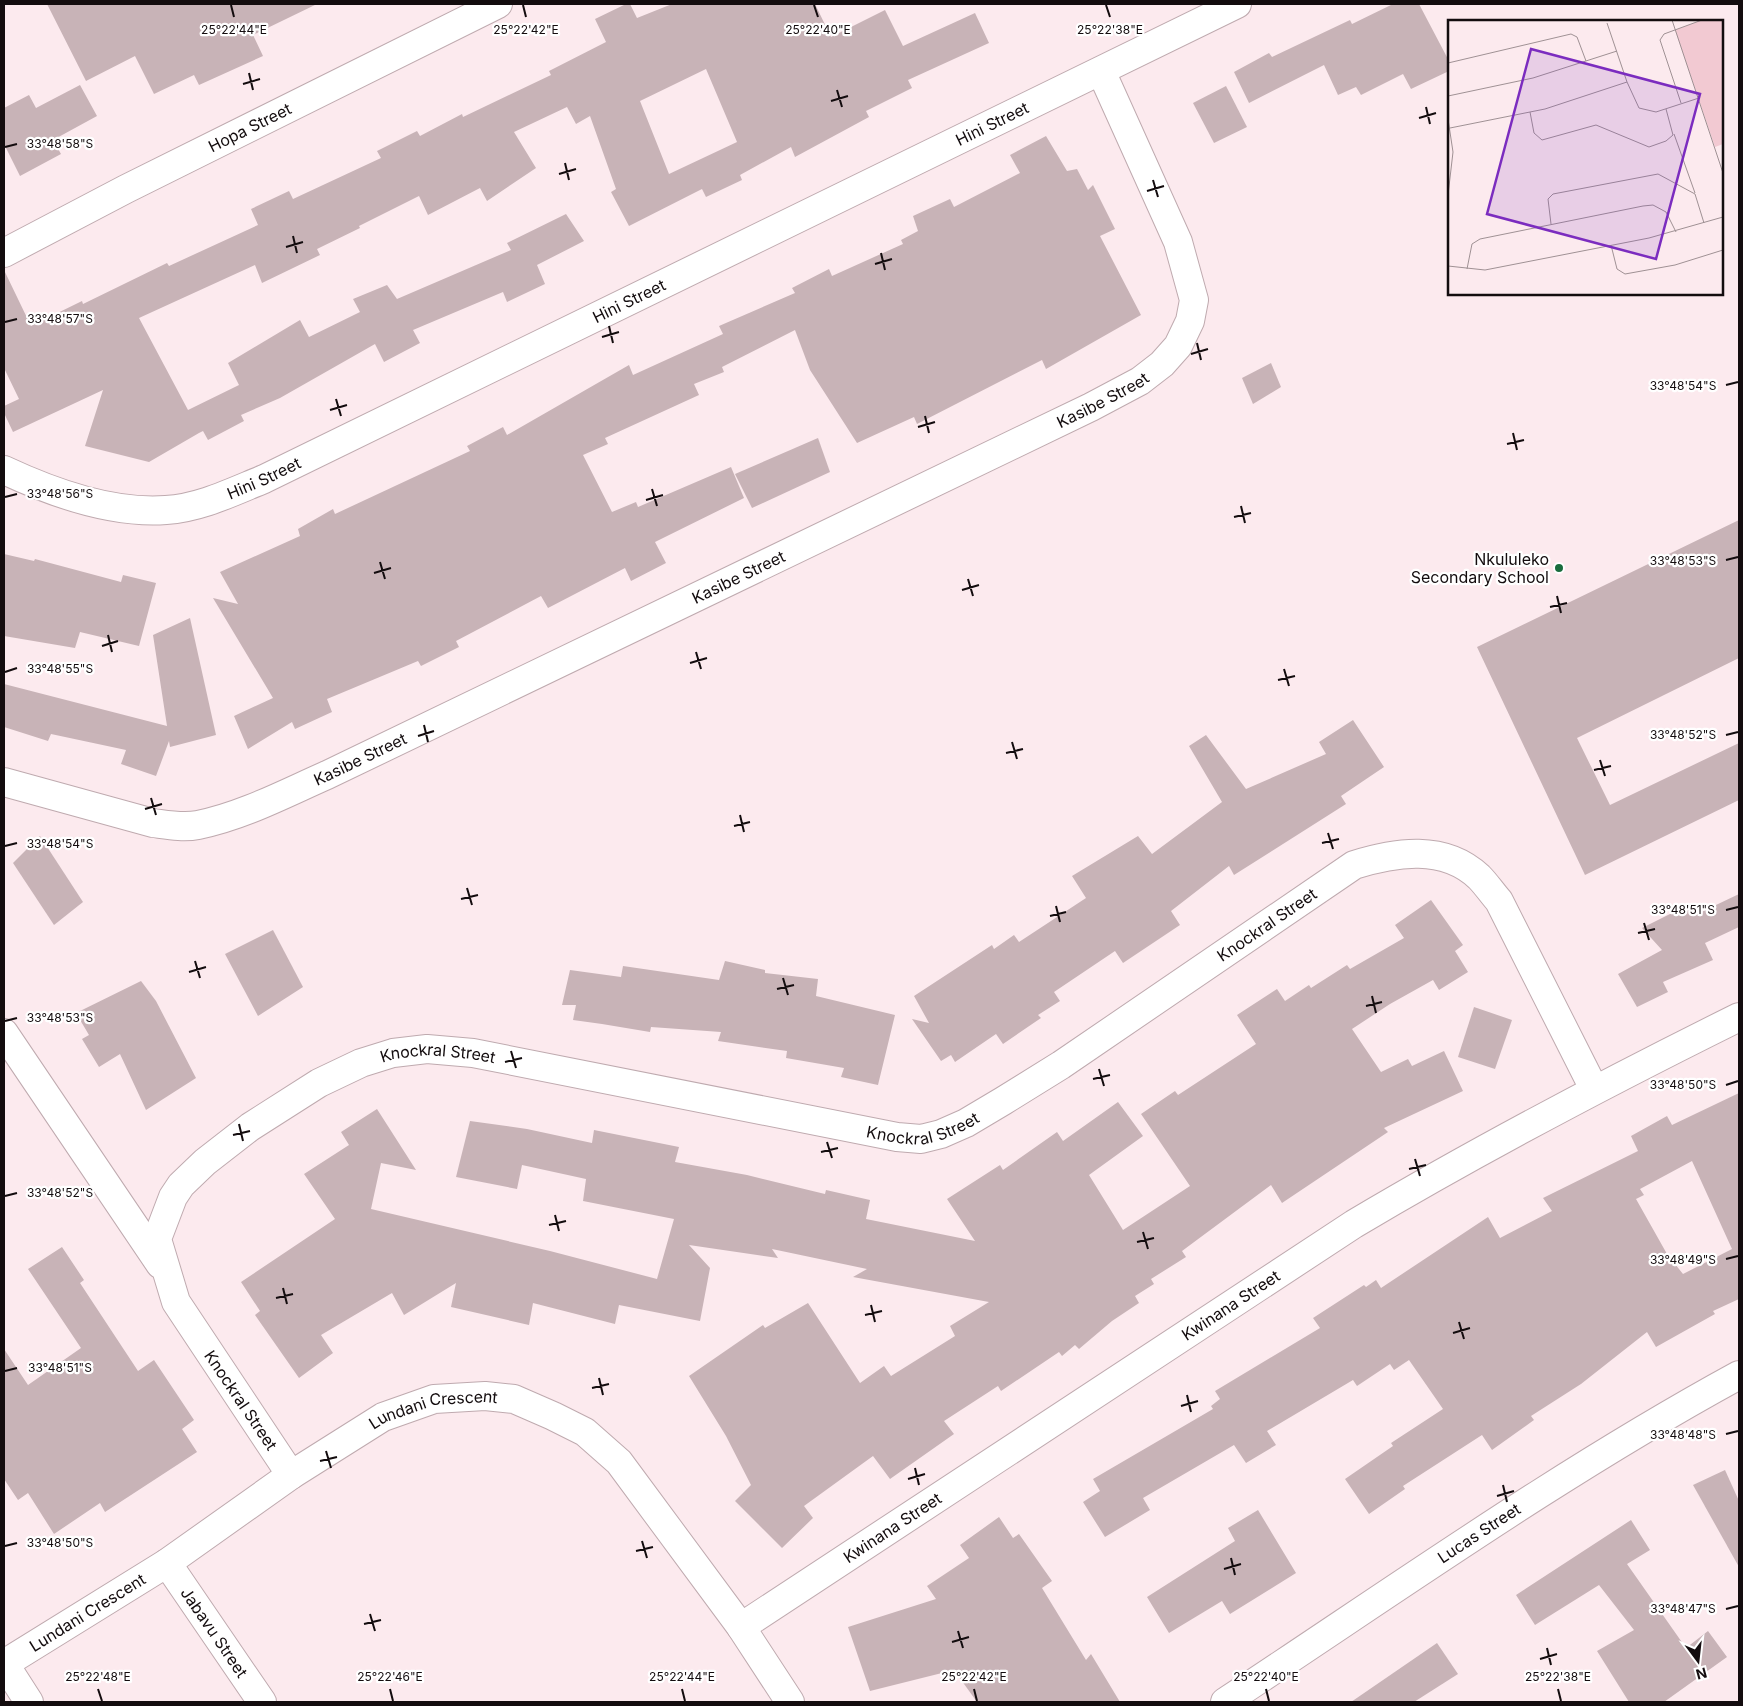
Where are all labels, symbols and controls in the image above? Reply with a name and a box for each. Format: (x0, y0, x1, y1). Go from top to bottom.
inset map (1448, 20, 1723, 295)
text: 25°22'44"E (201, 22, 267, 37)
text: 25°22'42"E (493, 22, 559, 37)
text: 25°22'40"E (785, 22, 851, 37)
text: 25°22'38"E (1077, 22, 1143, 37)
street label: Hini Street (952, 97, 1032, 150)
street label: Hopa Street (205, 98, 295, 156)
text: 33°48'58"S (27, 136, 93, 151)
street label: Hini Street (589, 275, 669, 327)
text: 33°48'57"S (27, 311, 93, 326)
street label: Kasibe Street (1053, 368, 1153, 432)
text: 33°48'54"S (1650, 378, 1717, 393)
street label: Hini Street (224, 453, 304, 503)
text: 33°48'56"S (27, 486, 93, 501)
street label: Kasibe Street (689, 546, 788, 608)
place label: Nkululeko Secondary School (1411, 549, 1549, 587)
text: 33°48'53"S (1650, 553, 1716, 568)
marker: Nkululeko Secondary School (1553, 562, 1565, 574)
text: 33°48'55"S (27, 661, 93, 676)
text: 33°48'52"S (1650, 727, 1716, 742)
street label: Kasibe Street (310, 728, 410, 790)
text: 33°48'54"S (27, 836, 94, 851)
street label: Knockral Street (1213, 884, 1320, 966)
text: 33°48'51"S (1651, 902, 1715, 917)
text: 33°48'53"S (27, 1010, 93, 1025)
street label: Knockral Street (377, 1039, 497, 1067)
text: 33°48'50"S (1650, 1077, 1717, 1092)
street label: Knockral Street (865, 1108, 983, 1149)
text: 33°48'52"S (27, 1185, 93, 1200)
text: 33°48'49"S (1650, 1252, 1716, 1267)
street label: Kwinana Street (1178, 1266, 1283, 1345)
street label: Knockral Street (200, 1346, 282, 1454)
text: 33°48'51"S (28, 1360, 92, 1375)
street label: Lundani Crescent (365, 1386, 499, 1433)
text: 33°48'48"S (1650, 1427, 1716, 1442)
street label: Kwinana Street (839, 1488, 945, 1567)
street label: Lucas Street (1434, 1499, 1524, 1567)
text: 33°48'50"S (27, 1535, 94, 1550)
street label: Lundani Crescent (26, 1569, 149, 1656)
street label: Jabavu Street (177, 1583, 252, 1681)
text: 33°48'47"S (1650, 1601, 1716, 1616)
north arrow (1673, 1636, 1723, 1686)
text: N (1694, 1664, 1709, 1684)
text: 25°22'48"E (65, 1669, 131, 1684)
text: 25°22'46"E (357, 1669, 423, 1684)
text: 25°22'44"E (649, 1669, 715, 1684)
text: 25°22'42"E (941, 1669, 1007, 1684)
text: 25°22'40"E (1233, 1669, 1299, 1684)
text: 25°22'38"E (1525, 1669, 1591, 1684)

